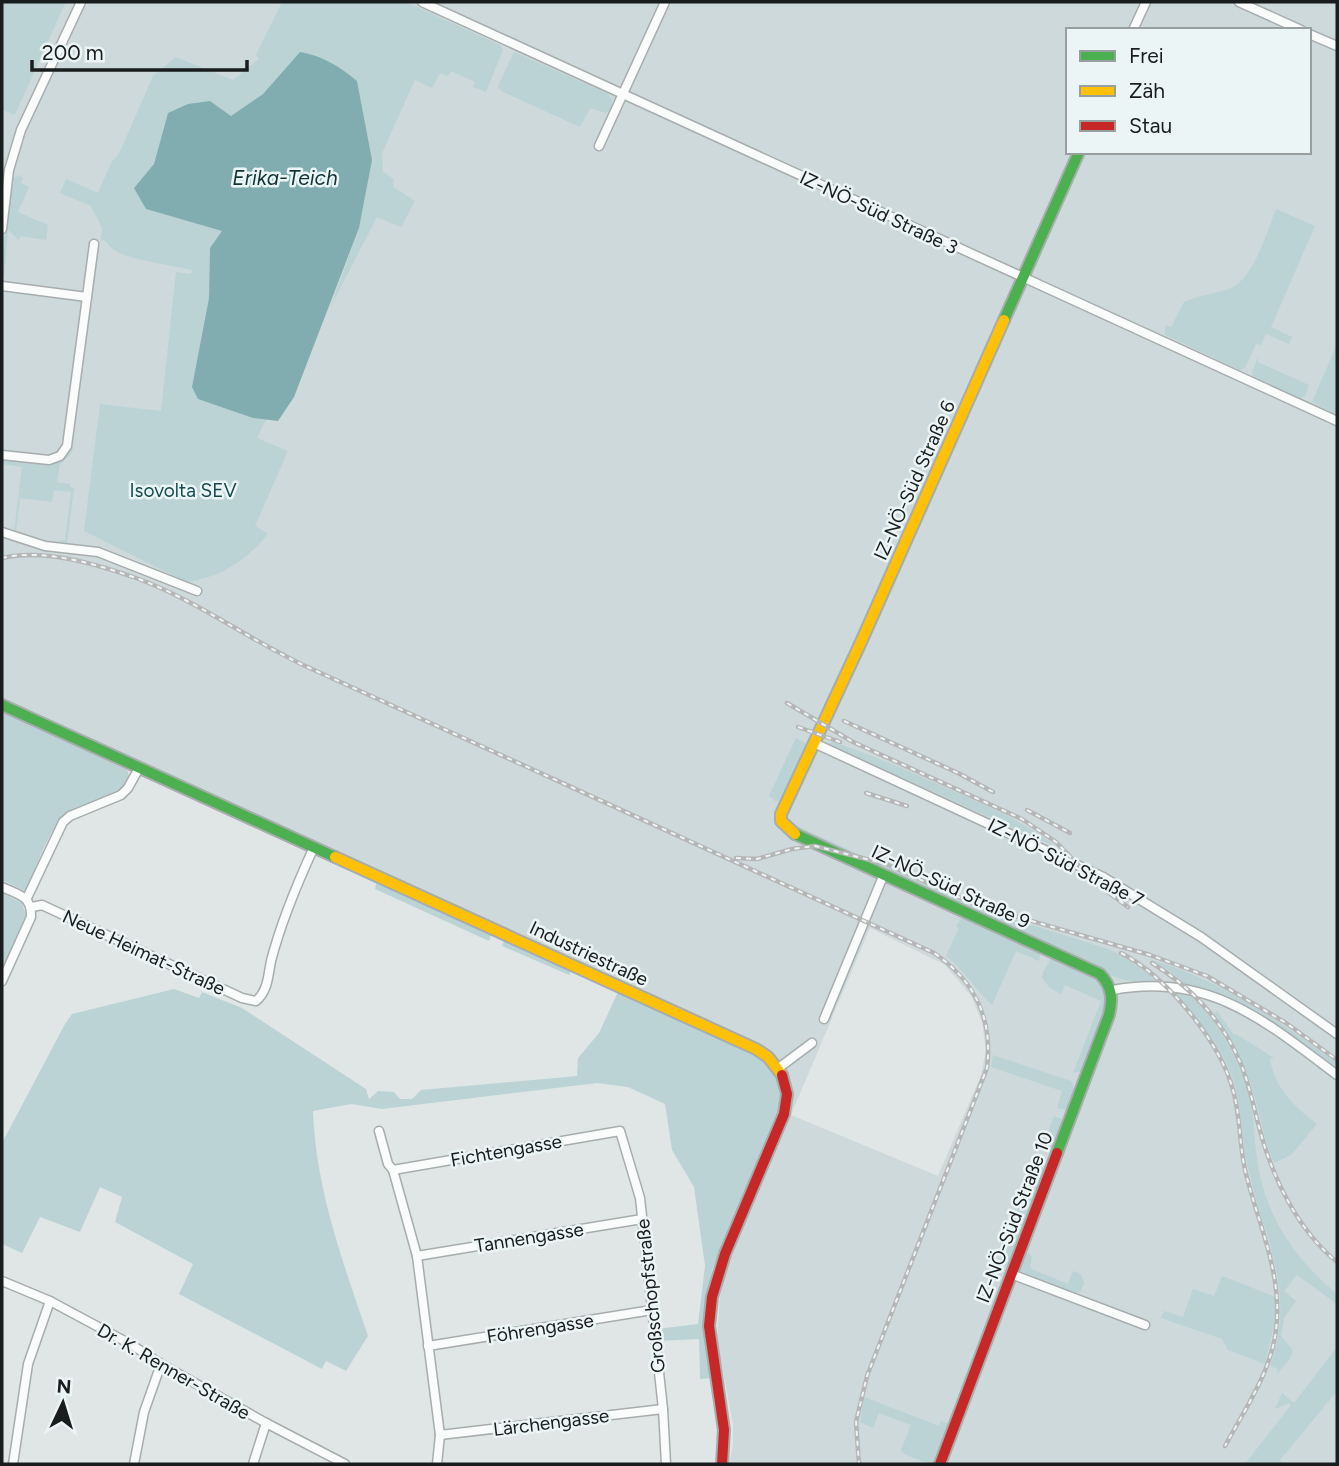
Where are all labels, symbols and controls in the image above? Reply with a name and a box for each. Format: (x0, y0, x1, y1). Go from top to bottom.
scale bar (32, 28, 247, 72)
legend (1066, 28, 1311, 154)
text: 200 m (42, 40, 104, 65)
text: Frei (1129, 43, 1164, 68)
text: Zäh (1129, 78, 1165, 103)
text: Stau (1129, 113, 1172, 138)
water label: Erika-Teich (232, 165, 338, 190)
street label: IZ-NÖ-Süd Straße 3 (796, 166, 962, 259)
street label: IZ-NÖ-Süd Straße 6 (869, 397, 960, 564)
park label: Isovolta SEV (129, 479, 237, 502)
street label: IZ-NÖ-Süd Straße 7 (984, 813, 1147, 912)
street label: IZ-NÖ-Süd Straße 9 (868, 840, 1034, 933)
street label: Neue Heimat-Straße (59, 905, 229, 1000)
street label: Industriestraße (526, 916, 652, 991)
street label: IZ-NÖ-Süd Straße 10 (971, 1128, 1058, 1306)
street label: Fichtengasse (449, 1129, 564, 1172)
street label: Tannengasse (473, 1218, 585, 1257)
street label: Großschopfstraße (631, 1218, 670, 1374)
street label: Föhrengasse (485, 1309, 595, 1348)
street label: Dr. K. Renner-Straße (93, 1318, 254, 1425)
north arrow (28, 1368, 98, 1438)
text: N (56, 1375, 72, 1399)
street label: Lärchengasse (492, 1404, 610, 1441)

